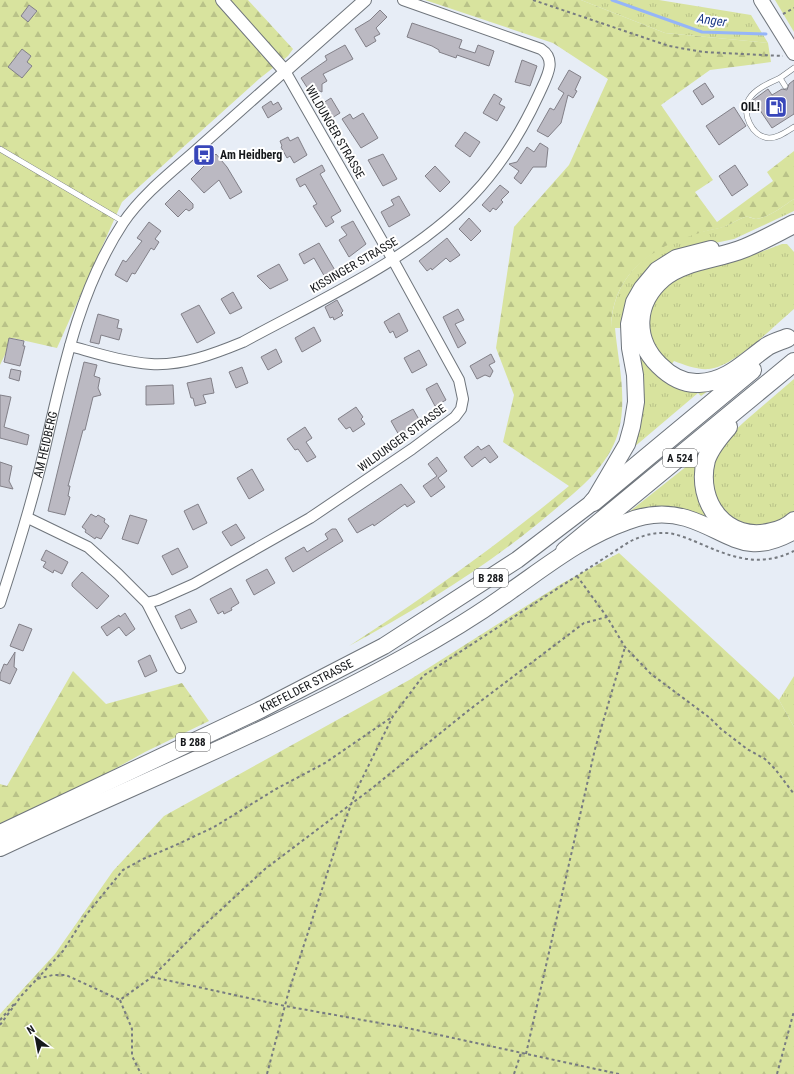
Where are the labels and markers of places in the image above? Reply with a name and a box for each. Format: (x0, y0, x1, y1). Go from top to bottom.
fuel station icon: OIL! (763, 94, 789, 120)
place label: OIL! (741, 100, 760, 114)
bus stop icon: Am Heidberg (191, 142, 217, 168)
place label: Am Heidberg (220, 148, 282, 162)

